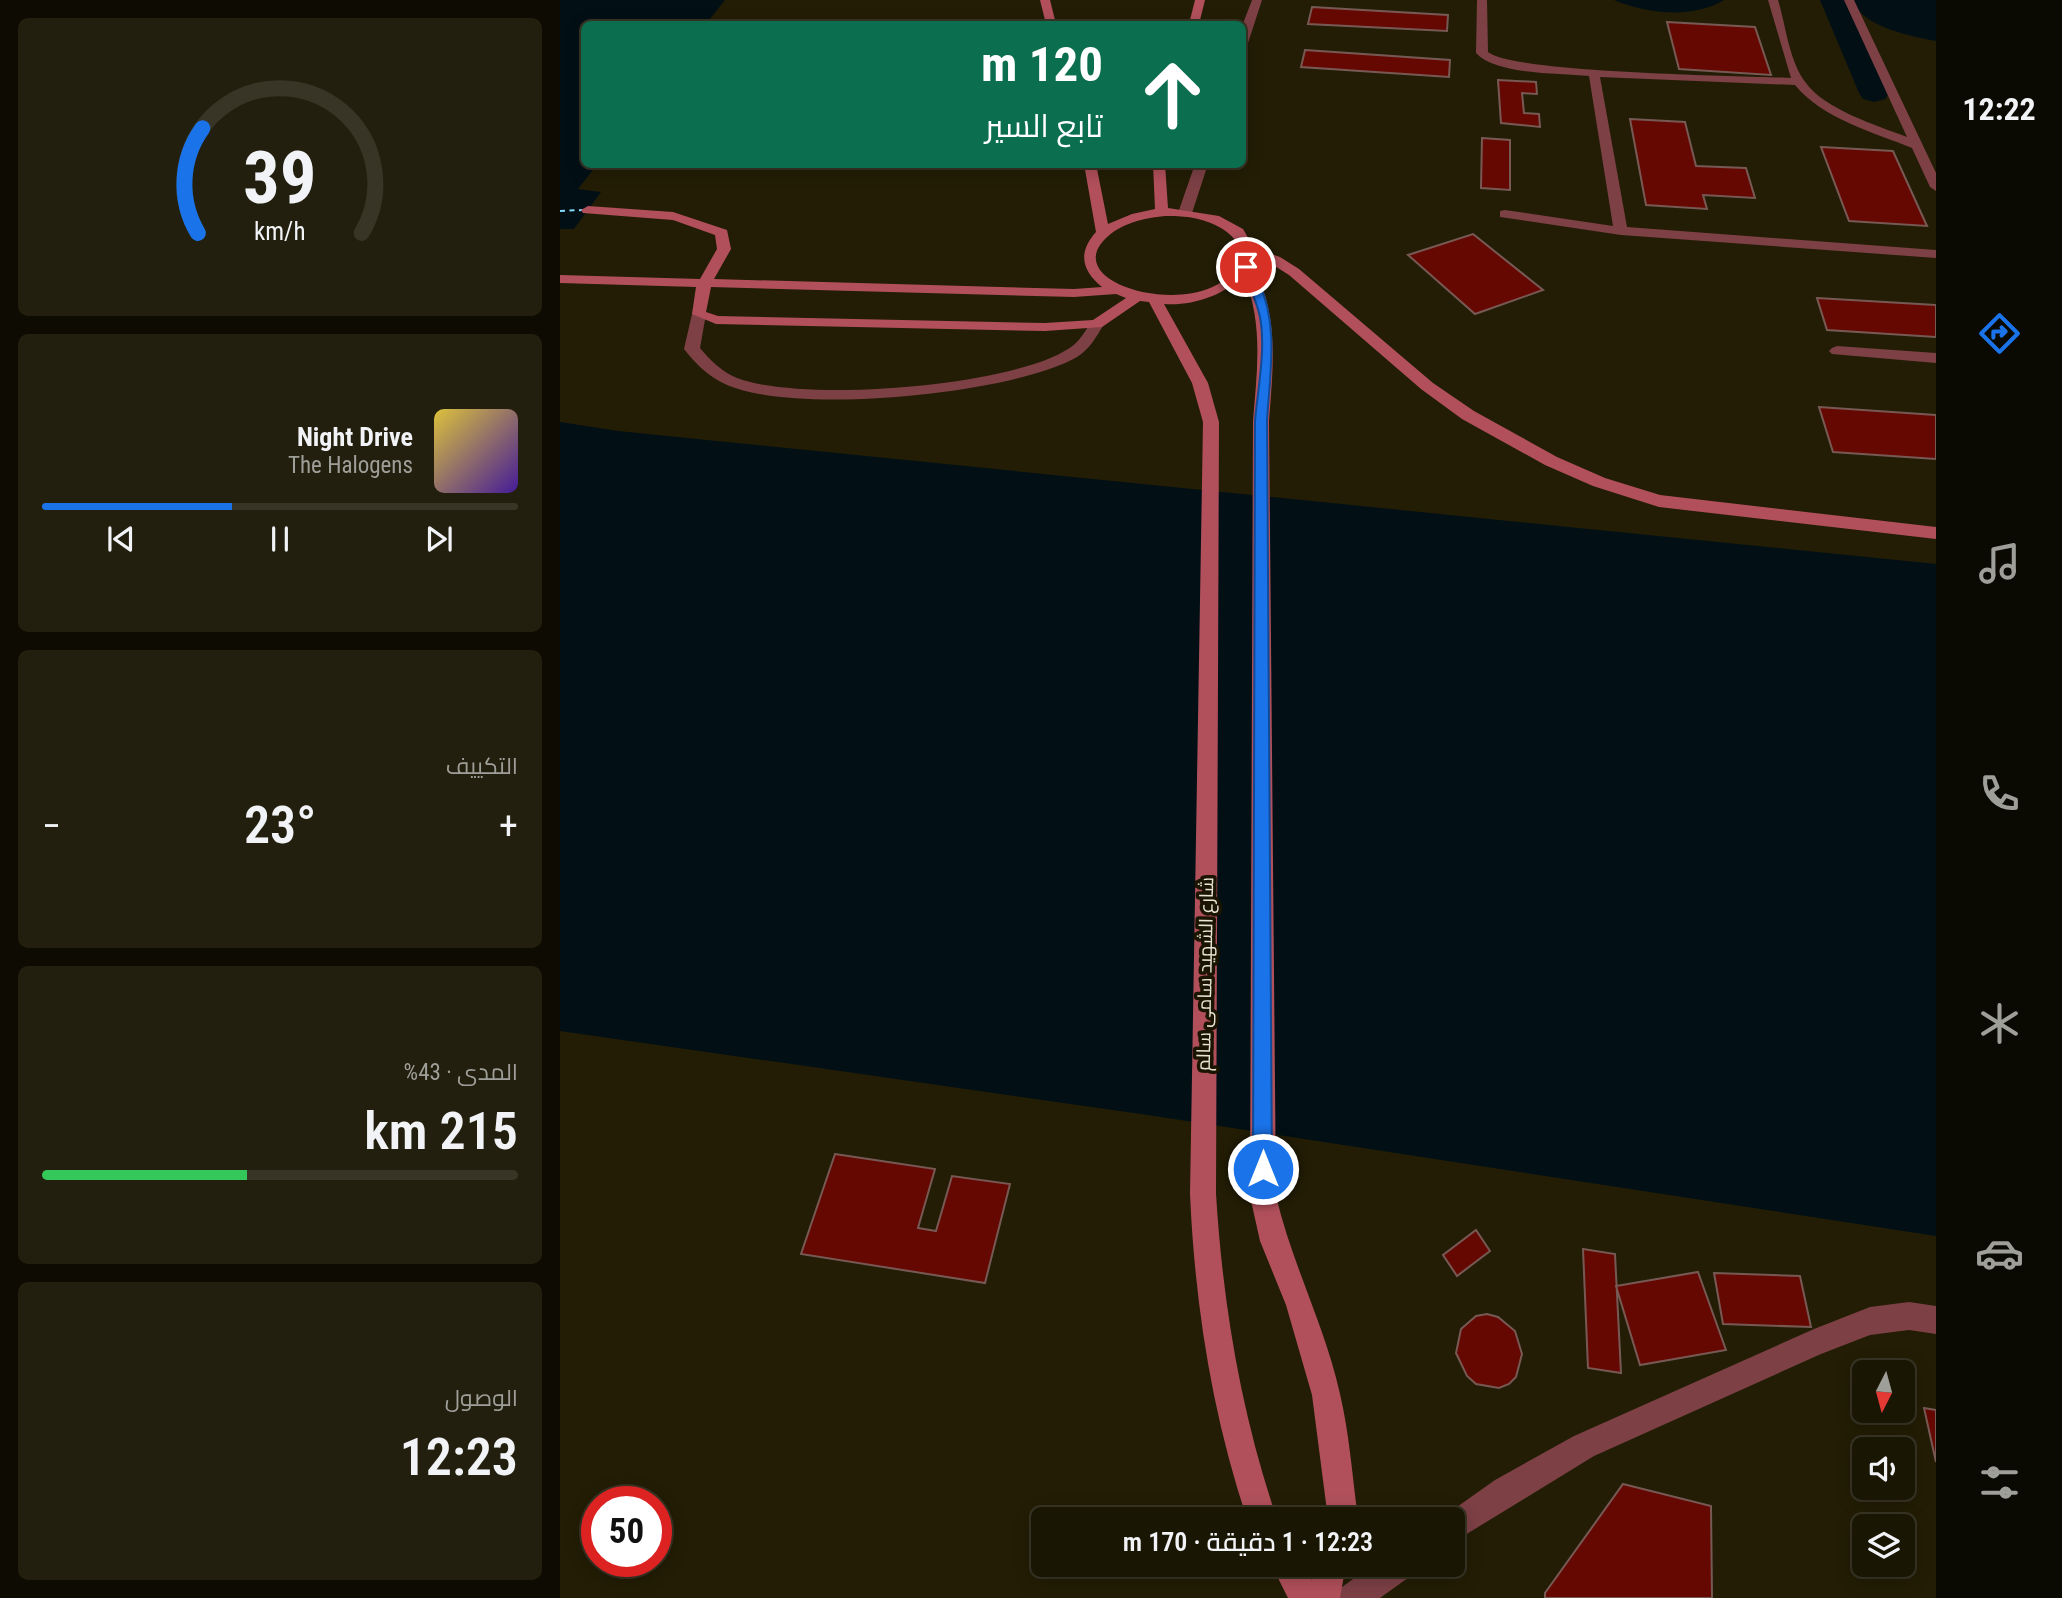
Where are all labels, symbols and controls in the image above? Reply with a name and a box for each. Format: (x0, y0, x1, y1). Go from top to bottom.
text: 120 m (981, 36, 1103, 93)
icon: ahead (1127, 49, 1218, 140)
text: 12:22 (1962, 90, 2036, 128)
text: تابع السير (985, 107, 1103, 145)
text: 39 (243, 135, 317, 221)
text: km/h (254, 217, 306, 246)
pin (1216, 237, 1276, 297)
icon: arrive (1227, 248, 1265, 286)
icon: directions (1975, 309, 2024, 358)
text: Night Drive (297, 422, 413, 452)
text: The Halogens (288, 452, 413, 479)
icon: previous (102, 520, 140, 558)
icon: pause (261, 520, 299, 558)
icon: next (420, 520, 458, 558)
icon: music (1975, 539, 2024, 588)
text: التكييف (446, 753, 518, 780)
icon: phone (1975, 769, 2024, 818)
text: 23° (244, 795, 316, 856)
text: − (42, 804, 61, 848)
text: + (499, 804, 518, 848)
street label: شارع الشهيد سامى سالم (1192, 877, 1220, 1071)
icon: climate (1975, 999, 2024, 1048)
text: المدى · 43% (404, 1059, 518, 1086)
text: 215 km (364, 1101, 518, 1162)
position arrow (1226, 1132, 1300, 1206)
icon: car (1975, 1229, 2024, 1278)
north arrow (1852, 1360, 1914, 1423)
map controls (1852, 1360, 1915, 1577)
text: الوصول (445, 1385, 518, 1412)
text: 12:23 (400, 1427, 518, 1488)
button: sound (1852, 1437, 1915, 1500)
icon: filters (1975, 1458, 2024, 1507)
speed limit sign: 50 (581, 1486, 672, 1577)
button: layers (1852, 1514, 1915, 1577)
text: 12:23 · 1 دقيقة · 170 m (1123, 1527, 1373, 1557)

